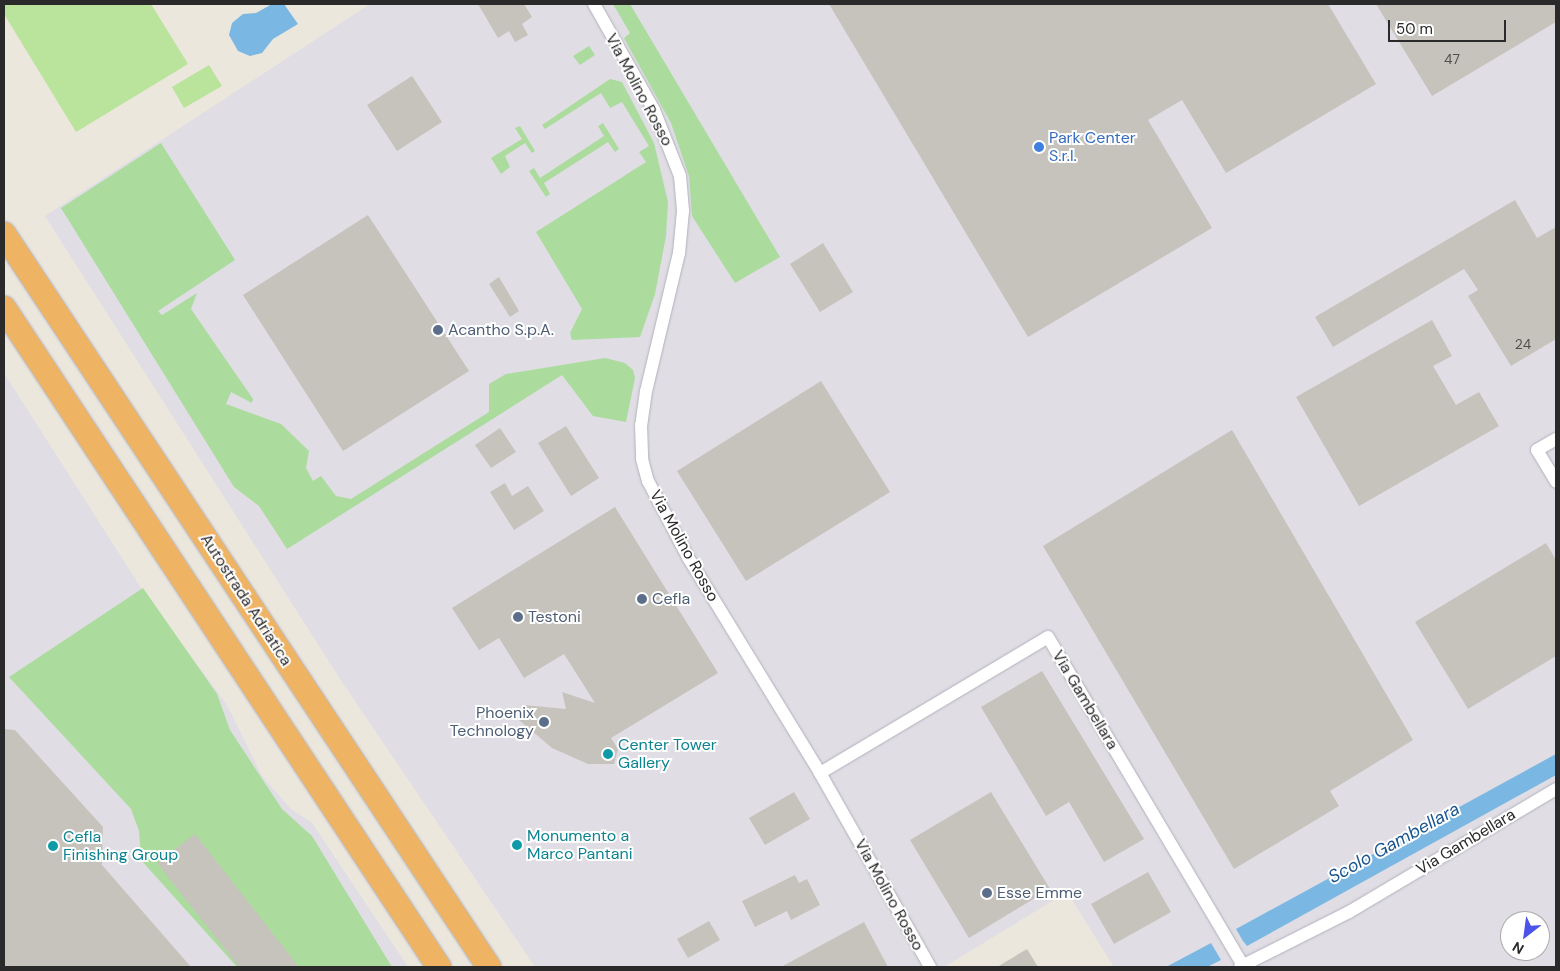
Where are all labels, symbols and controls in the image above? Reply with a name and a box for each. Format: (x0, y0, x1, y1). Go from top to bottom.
scale bar (1390, 10, 1508, 42)
text: 50 m (1396, 19, 1433, 39)
street label: Via Molino Rosso (601, 30, 677, 150)
house number: 47 (1444, 51, 1460, 67)
place label: Park Center S.r.l. (1049, 128, 1136, 166)
marker: Park Center S.r.l. (1033, 141, 1045, 153)
place label: Acantho S.p.A. (448, 320, 554, 340)
marker: Acantho S.p.A. (432, 324, 444, 336)
house number: 24 (1515, 336, 1531, 352)
street label: Via Molino Rosso (645, 487, 723, 605)
street label: Autostrada Adriatica (196, 531, 296, 669)
place label: Cefla (652, 589, 690, 609)
marker: Cefla (636, 593, 648, 605)
place label: Testoni (528, 607, 581, 627)
marker: Testoni (512, 611, 524, 623)
street label: Via Gambellara (1048, 647, 1122, 753)
place label: Phoenix Technology (450, 703, 534, 741)
marker: Phoenix Technology (538, 716, 550, 728)
place label: Center Tower Gallery (618, 735, 717, 773)
marker: Center Tower Gallery (602, 748, 614, 760)
water label: Scolo Gambellara (1324, 798, 1464, 888)
street label: Via Gambellara (1413, 805, 1519, 879)
place label: Monumento a Marco Pantani (527, 826, 632, 864)
place label: Cefla Finishing Group (63, 827, 178, 865)
street label: Via Molino Rosso (850, 836, 928, 954)
marker: Monumento a Marco Pantani (511, 839, 523, 851)
marker: Cefla Finishing Group (47, 840, 59, 852)
place label: Esse Emme (997, 883, 1082, 903)
marker: Esse Emme (981, 887, 993, 899)
north arrow (1500, 911, 1550, 961)
text: N (1509, 938, 1527, 958)

